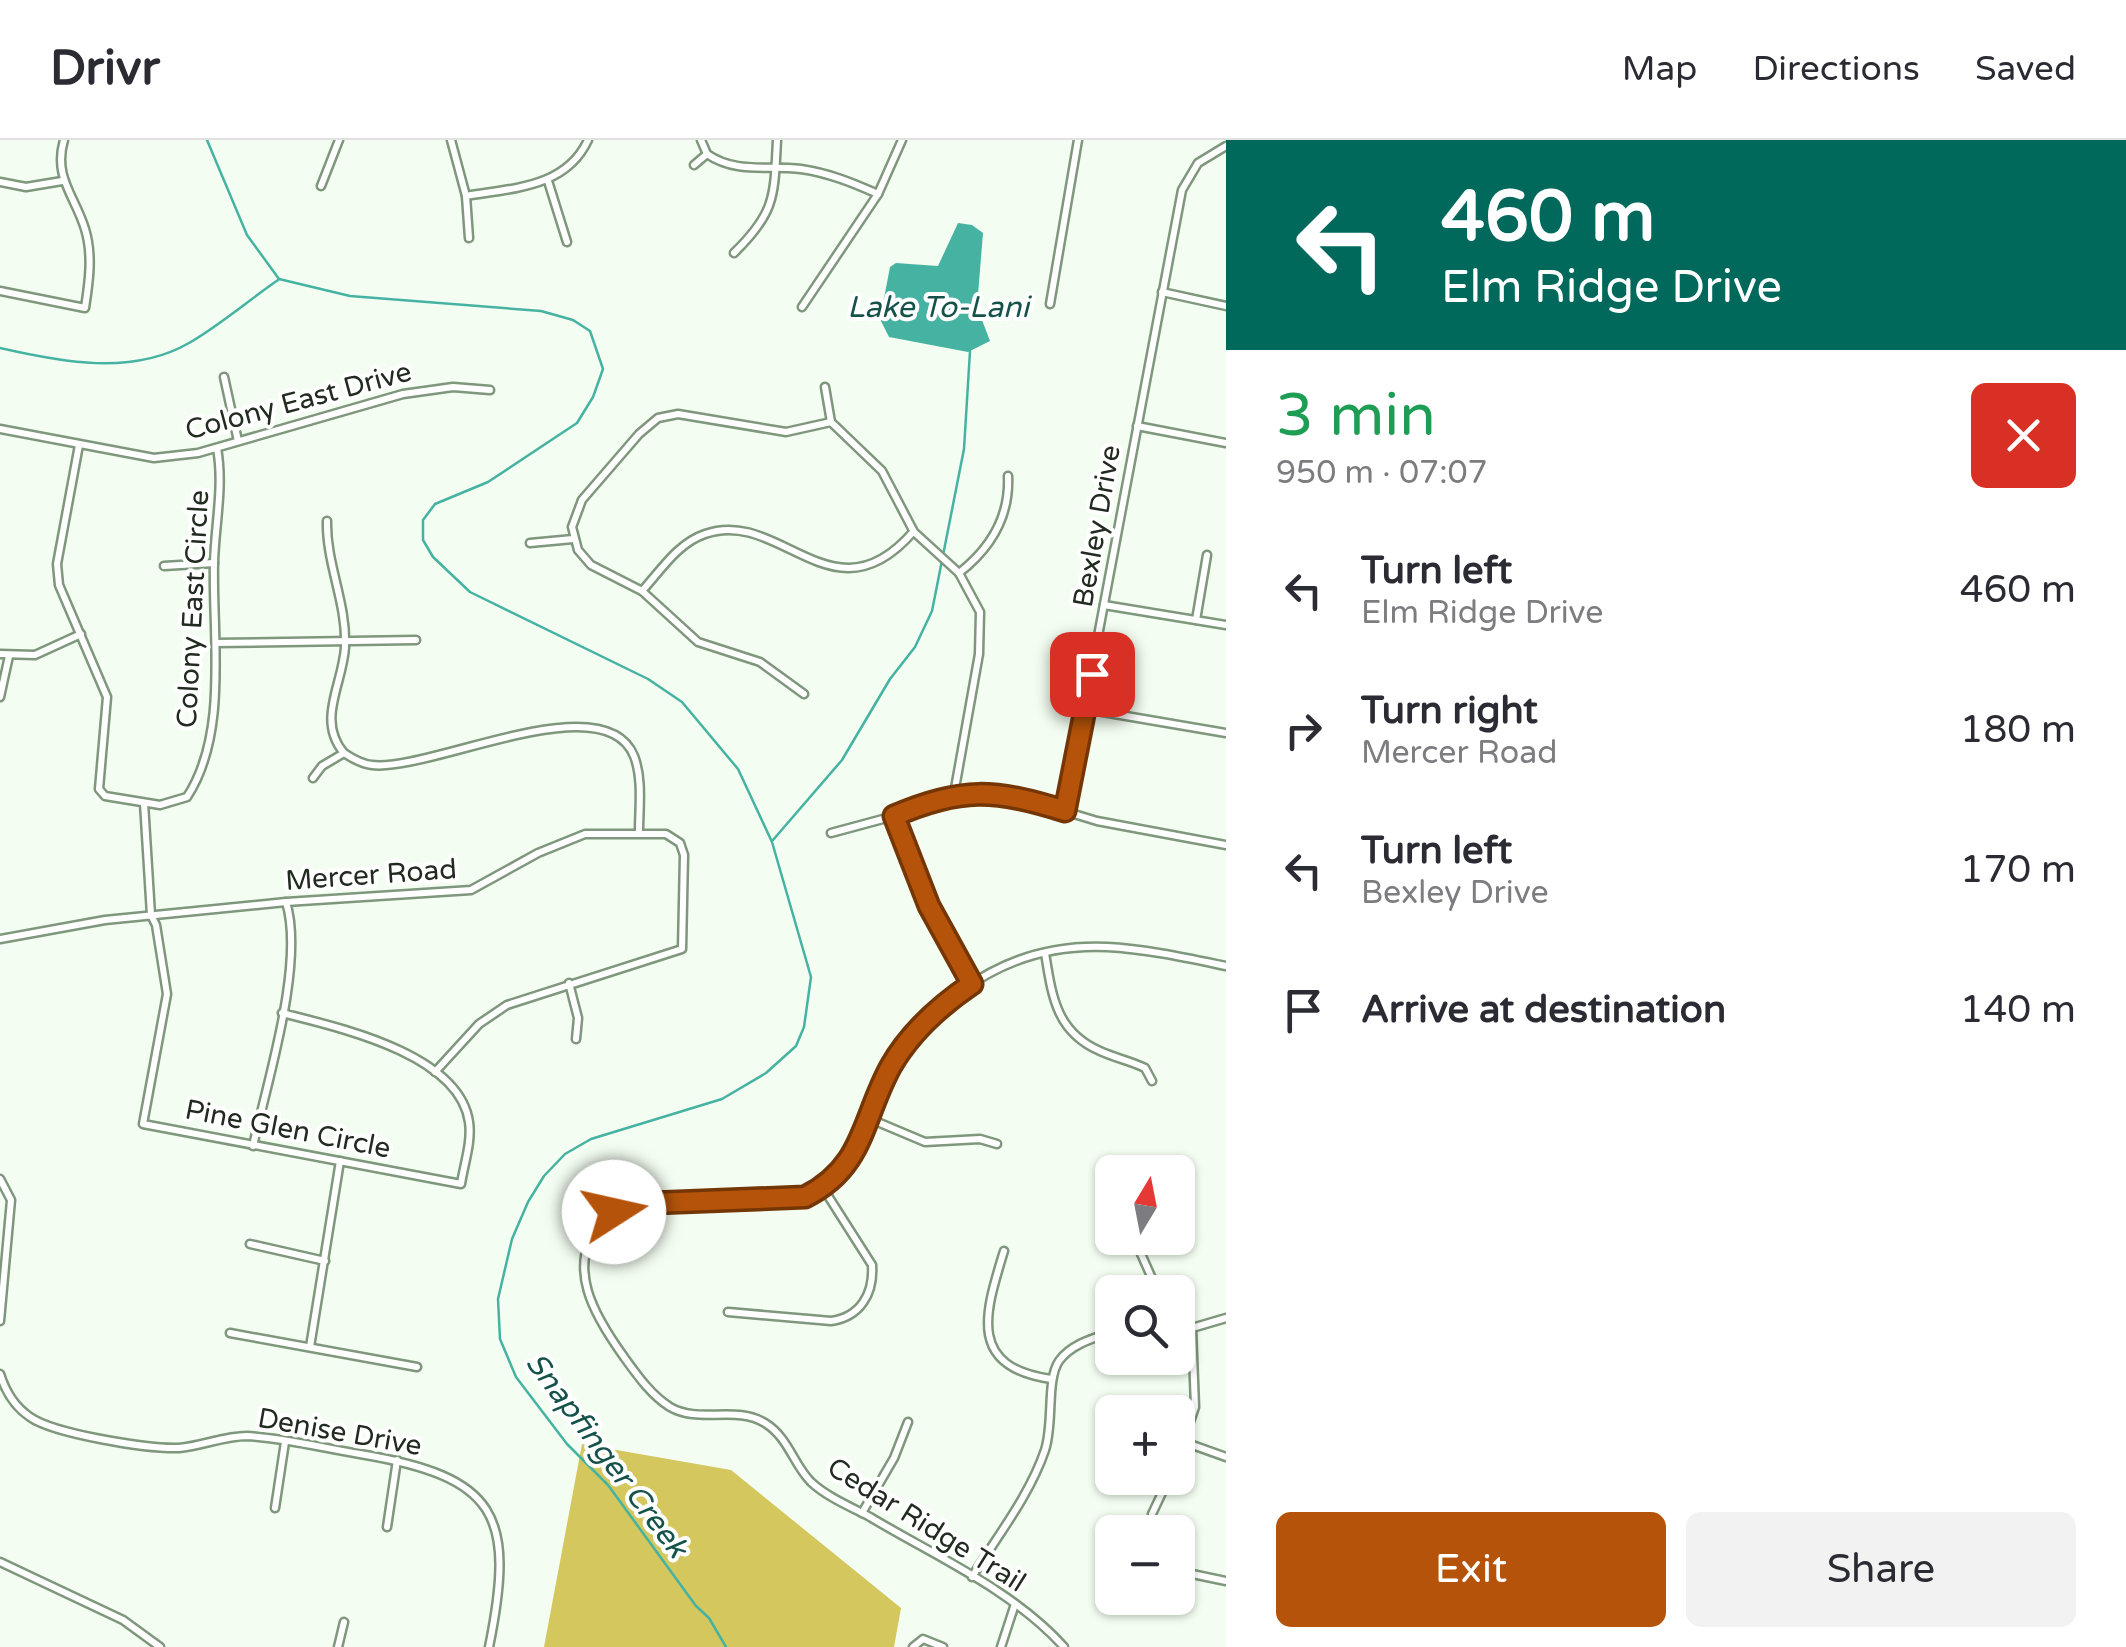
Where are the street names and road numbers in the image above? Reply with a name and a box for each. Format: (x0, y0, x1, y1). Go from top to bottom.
street label: Colony East Drive (181, 354, 415, 448)
street label: Bexley Drive (1066, 442, 1128, 610)
street label: Colony East Circle (170, 489, 216, 729)
street label: Mercer Road (284, 852, 458, 898)
street label: Pine Glen Circle (182, 1092, 393, 1166)
street label: Denise Drive (255, 1401, 424, 1463)
street label: Cedar Ridge Trail (821, 1450, 1032, 1600)

